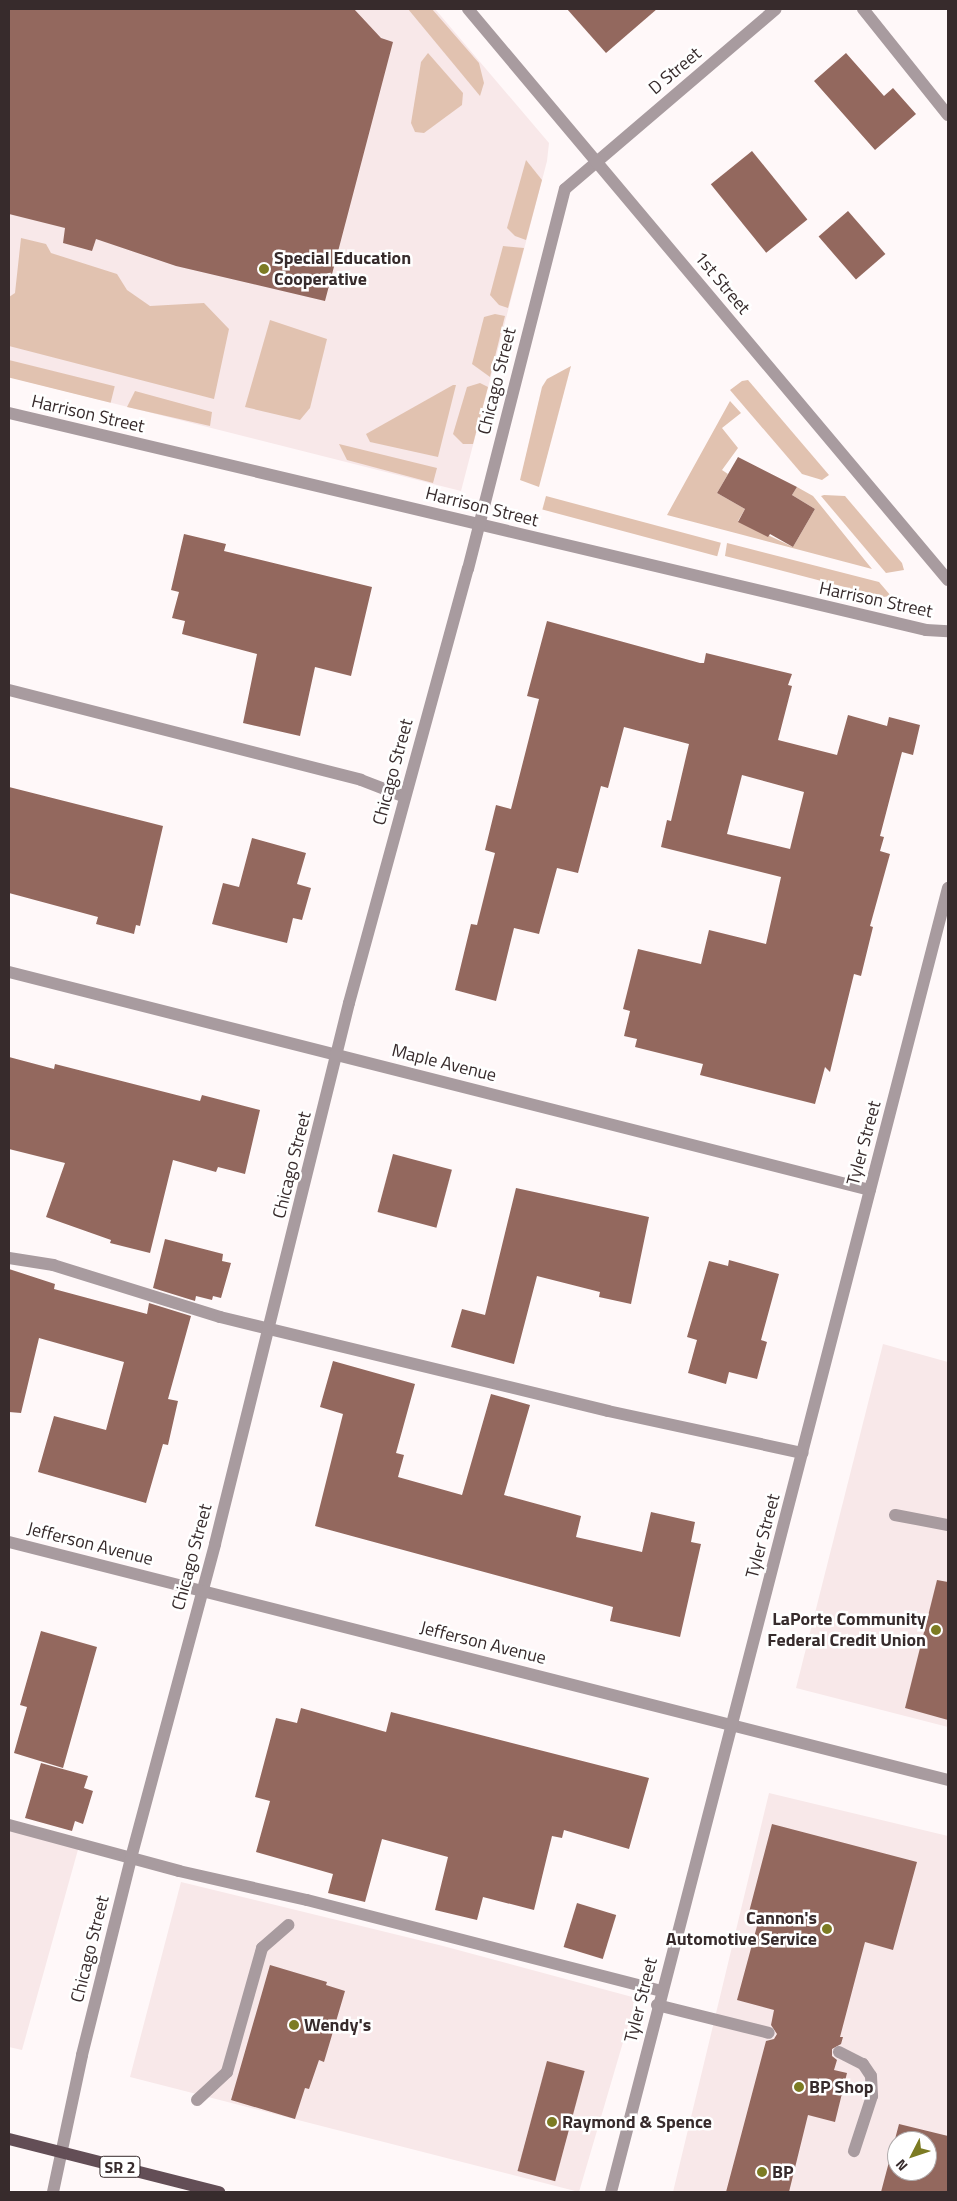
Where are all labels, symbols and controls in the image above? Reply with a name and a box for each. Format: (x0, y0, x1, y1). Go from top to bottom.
street label: D Street (644, 43, 706, 99)
street label: 1st Street (690, 247, 754, 319)
place label: Special Education Cooperative (274, 248, 411, 290)
marker: Special Education Cooperative (258, 263, 270, 275)
street label: Chicago Street (473, 325, 521, 437)
street label: Harrison Street (29, 390, 147, 438)
street label: Harrison Street (423, 483, 541, 531)
street label: Harrison Street (817, 577, 935, 623)
street label: Chicago Street (368, 716, 418, 828)
street label: Maple Avenue (389, 1040, 499, 1086)
street label: Tyler Street (842, 1098, 886, 1188)
street label: Chicago Street (268, 1109, 316, 1221)
street label: Tyler Street (741, 1491, 785, 1581)
street label: Chicago Street (167, 1501, 217, 1613)
street label: Jefferson Avenue (25, 1518, 155, 1570)
place label: LaPorte Community Federal Credit Union (767, 1609, 926, 1652)
street label: Jefferson Avenue (418, 1617, 548, 1669)
marker: LaPorte Community Federal Credit Union (930, 1624, 942, 1636)
street label: Chicago Street (66, 1893, 114, 2005)
place label: Cannon's Automotive Service (666, 1908, 817, 1950)
marker: Cannon's Automotive Service (821, 1923, 833, 1935)
street label: Tyler Street (620, 1955, 662, 2045)
place label: Wendy's (304, 2014, 371, 2036)
marker: Wendy's (288, 2019, 300, 2031)
place label: BP Shop (809, 2076, 874, 2098)
marker: BP Shop (793, 2081, 805, 2093)
place label: Raymond & Spence (562, 2111, 712, 2133)
marker: Raymond & Spence (546, 2116, 558, 2128)
north arrow (887, 2131, 937, 2181)
road number: SR 2 (99, 2154, 141, 2180)
text: N (890, 2155, 912, 2176)
place label: BP (772, 2161, 794, 2183)
marker: BP (756, 2166, 768, 2178)

